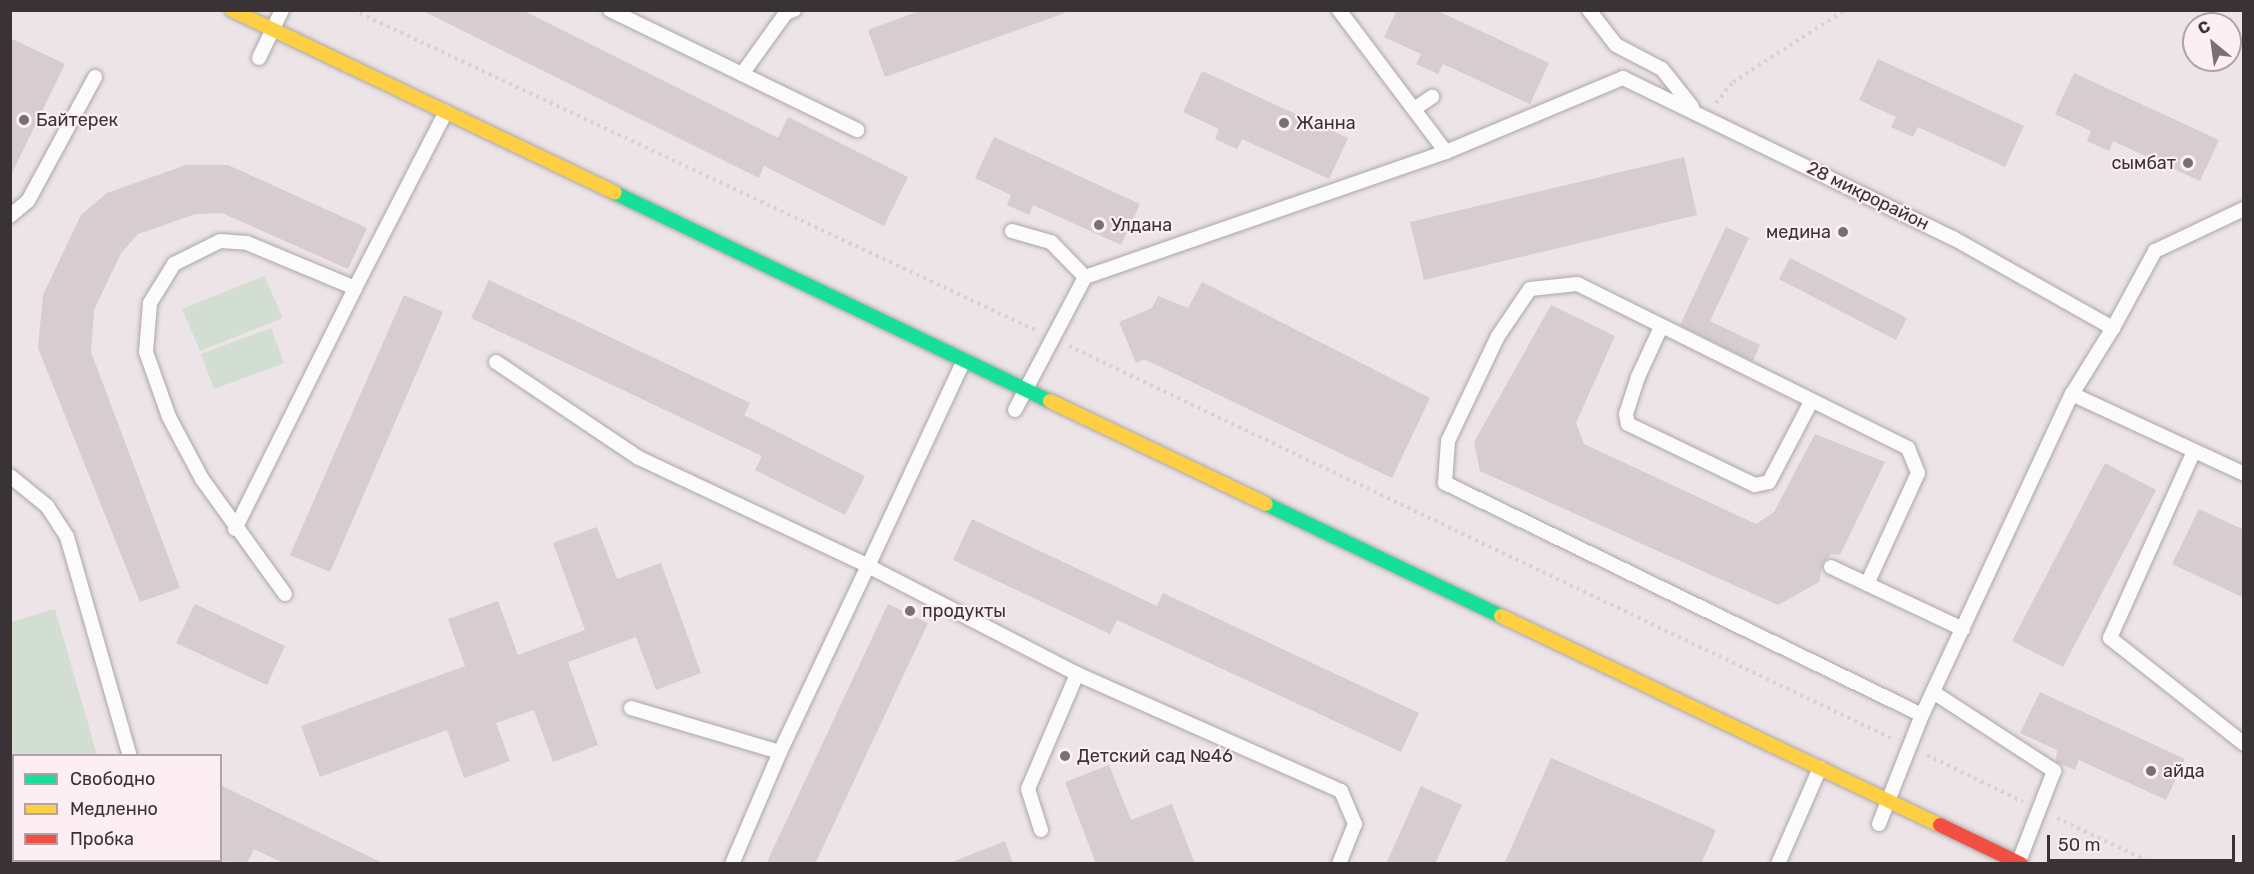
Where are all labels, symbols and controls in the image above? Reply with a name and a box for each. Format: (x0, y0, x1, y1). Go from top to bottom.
north arrow (2182, 12, 2242, 72)
text: С (2194, 17, 2214, 39)
place label: Байтерек (36, 109, 118, 131)
place label: Жанна (1296, 112, 1356, 134)
marker: Байтерек (17, 113, 31, 127)
marker: Жанна (1277, 116, 1291, 130)
place label: сымбат (2111, 152, 2176, 174)
marker: сымбат (2181, 156, 2195, 170)
street label: 28 микрорайон (1803, 157, 1933, 235)
place label: Улдана (1111, 214, 1172, 236)
marker: Улдана (1092, 218, 1106, 232)
place label: медина (1766, 221, 1831, 243)
marker: медина (1836, 225, 1850, 239)
place label: продукты (922, 600, 1006, 622)
marker: продукты (903, 604, 917, 618)
place label: Детский сад №46 (1077, 745, 1233, 767)
marker: Детский сад №46 (1058, 749, 1072, 763)
legend (12, 754, 222, 862)
place label: айда (2163, 760, 2205, 782)
marker: айда (2144, 764, 2158, 778)
text: Свободно (70, 768, 155, 790)
text: Медленно (70, 798, 158, 820)
scale bar (2050, 823, 2238, 861)
text: Пробка (70, 828, 134, 850)
text: 50 m (2058, 834, 2101, 856)

